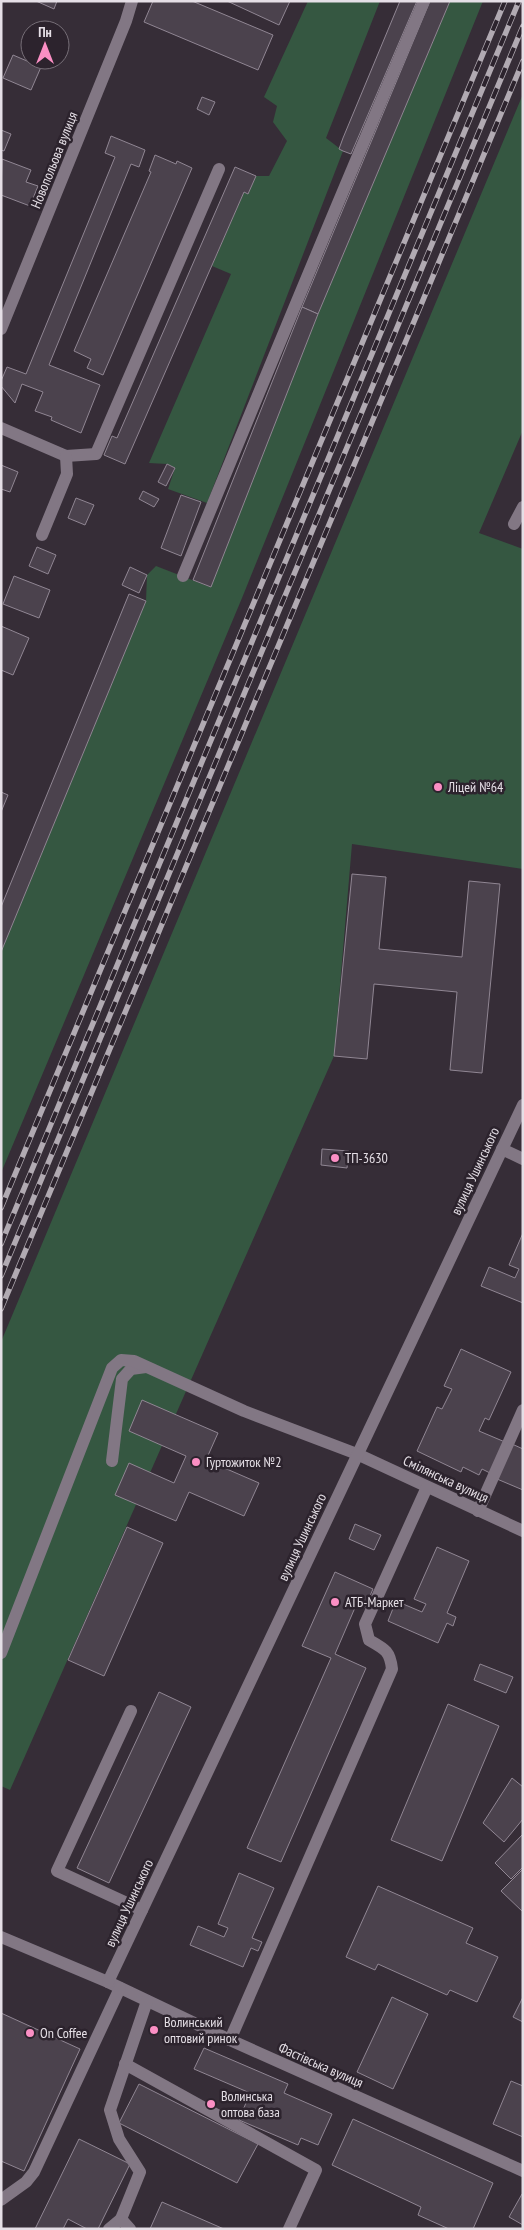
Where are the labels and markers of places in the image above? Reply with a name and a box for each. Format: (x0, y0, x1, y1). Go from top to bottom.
place label: Ліцей №64 (447, 778, 504, 796)
marker: Ліцей №64 (432, 781, 444, 793)
place label: ТП-3630 (345, 1149, 388, 1167)
marker: ТП-3630 (329, 1152, 341, 1164)
place label: Гуртожиток №2 (206, 1453, 281, 1471)
marker: Гуртожиток №2 (190, 1456, 202, 1468)
place label: АТБ-Маркет (345, 1593, 404, 1611)
marker: АТБ-Маркет (329, 1596, 341, 1608)
place label: Волинський оптовий ринок (164, 2013, 238, 2047)
place label: On Coffee (40, 2024, 87, 2042)
marker: Волинський оптовий ринок (148, 2024, 160, 2036)
marker: On Coffee (24, 2027, 36, 2039)
place label: Волинська оптова база (221, 2087, 280, 2121)
marker: Волинська оптова база (205, 2098, 217, 2110)

